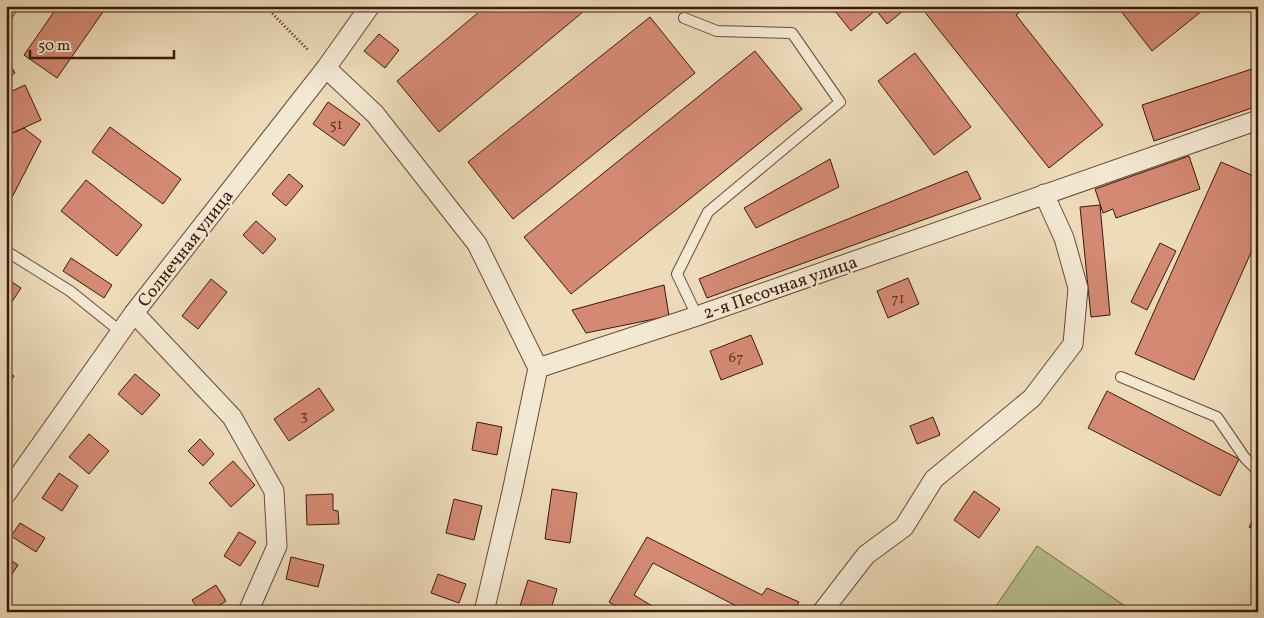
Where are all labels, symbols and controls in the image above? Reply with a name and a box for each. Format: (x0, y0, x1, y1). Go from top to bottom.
scale bar (30, 28, 174, 60)
text: 50 m (38, 36, 70, 57)
house number: 51 (329, 115, 343, 136)
street label: Солнечная улица (132, 185, 240, 313)
street label: 2-я Песочная улица (700, 250, 861, 327)
house number: 71 (891, 289, 905, 310)
house number: 67 (729, 348, 743, 369)
house number: 3 (300, 406, 308, 427)

